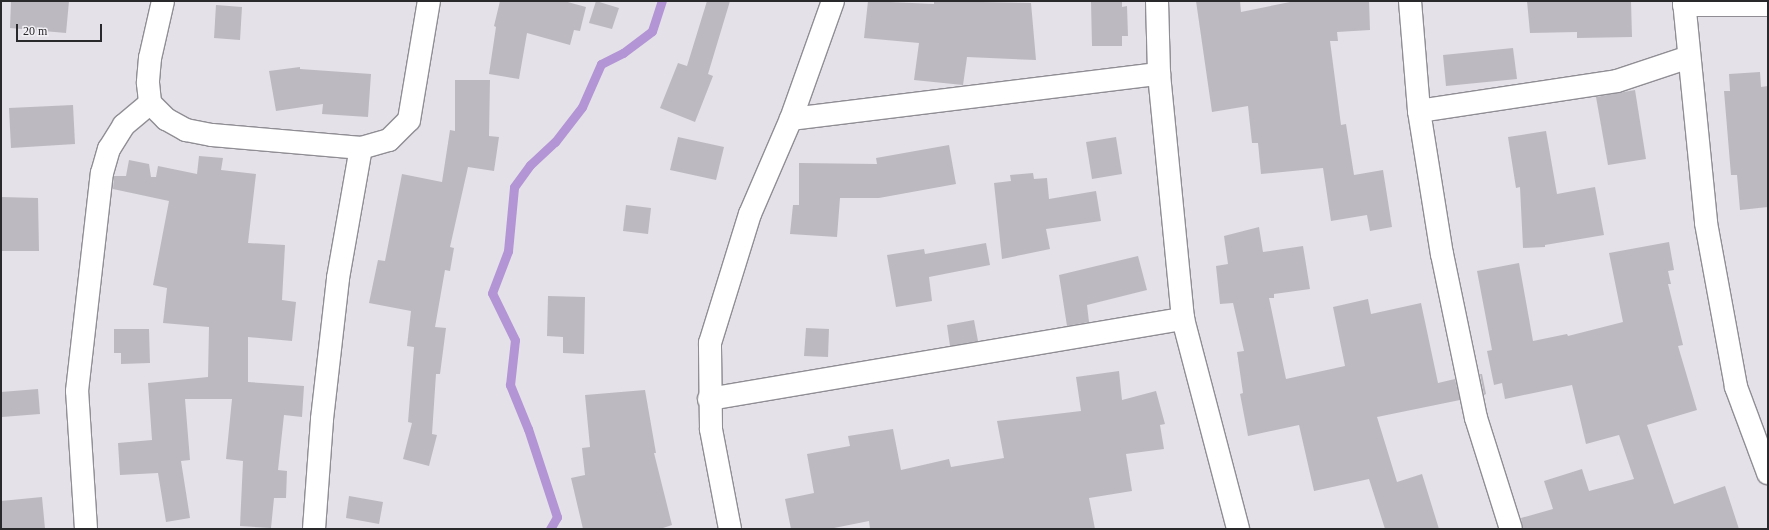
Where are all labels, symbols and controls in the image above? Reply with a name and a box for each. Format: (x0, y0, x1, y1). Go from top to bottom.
scale bar (18, 16, 104, 42)
text: 20 m (23, 24, 47, 38)

